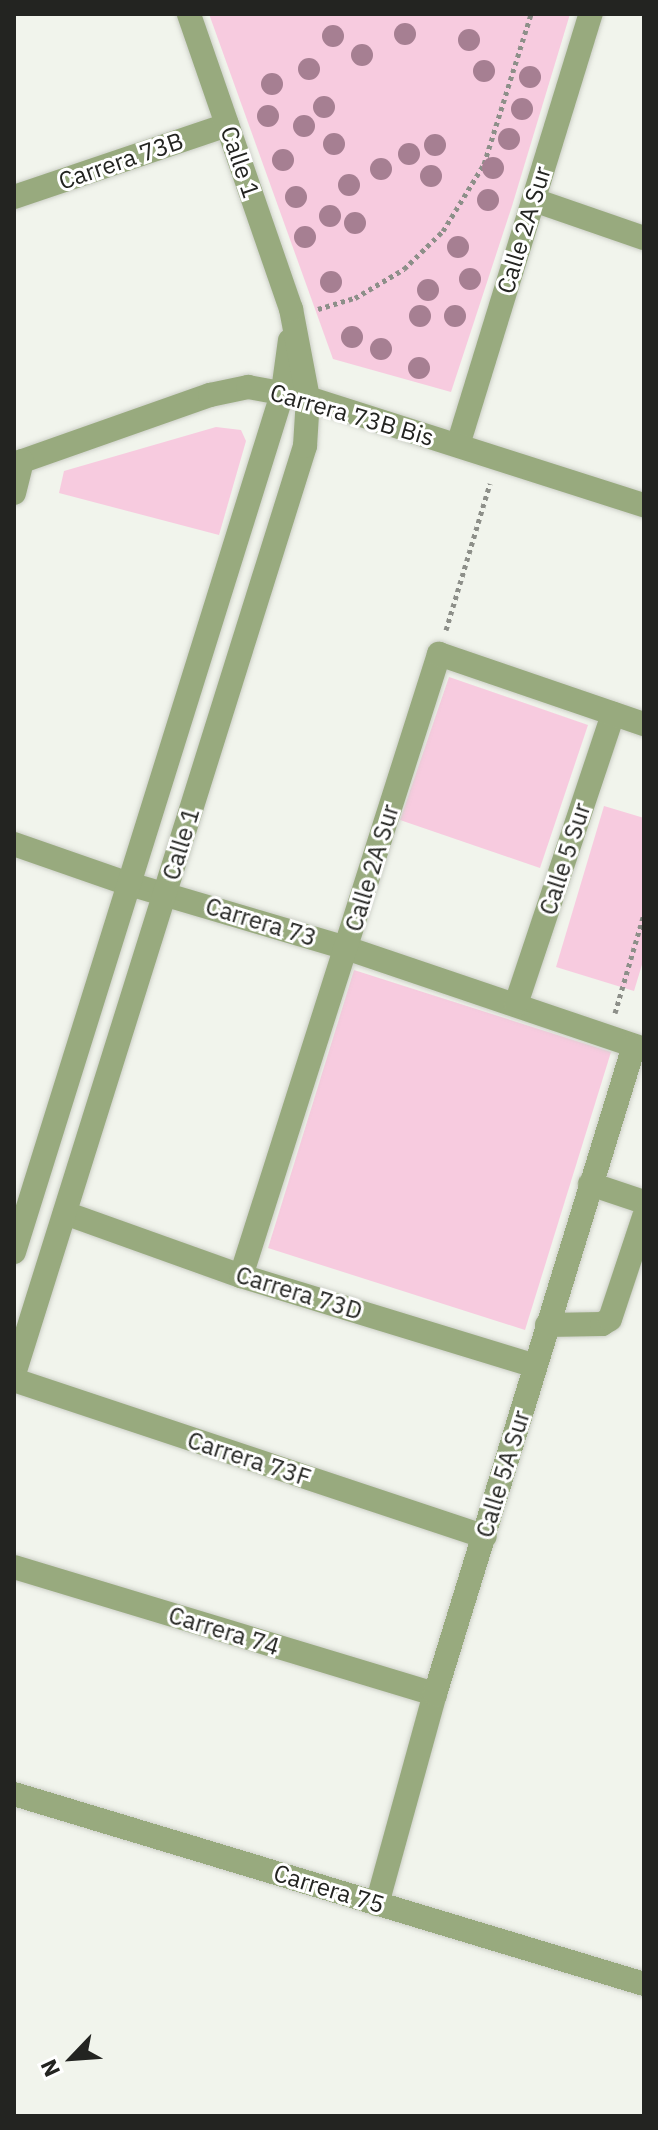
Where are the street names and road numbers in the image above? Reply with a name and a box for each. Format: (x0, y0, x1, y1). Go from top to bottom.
street label: Calle 1 (214, 122, 266, 202)
street label: Carrera 73B (55, 126, 187, 196)
street label: Calle 2A Sur (491, 163, 557, 297)
street label: Carrera 73B Bis (267, 378, 437, 452)
street label: Calle 5 Sur (533, 799, 597, 919)
street label: Calle 2A Sur (339, 801, 405, 935)
street label: Calle 1 (156, 804, 206, 884)
street label: Carrera 73 (202, 892, 320, 952)
street label: Carrera 73D (232, 1260, 366, 1326)
street label: Calle 5A Sur (470, 1407, 536, 1541)
street label: Carrera 73F (184, 1426, 314, 1492)
street label: Carrera 74 (165, 1601, 283, 1661)
street label: Carrera 75 (270, 1859, 388, 1919)

